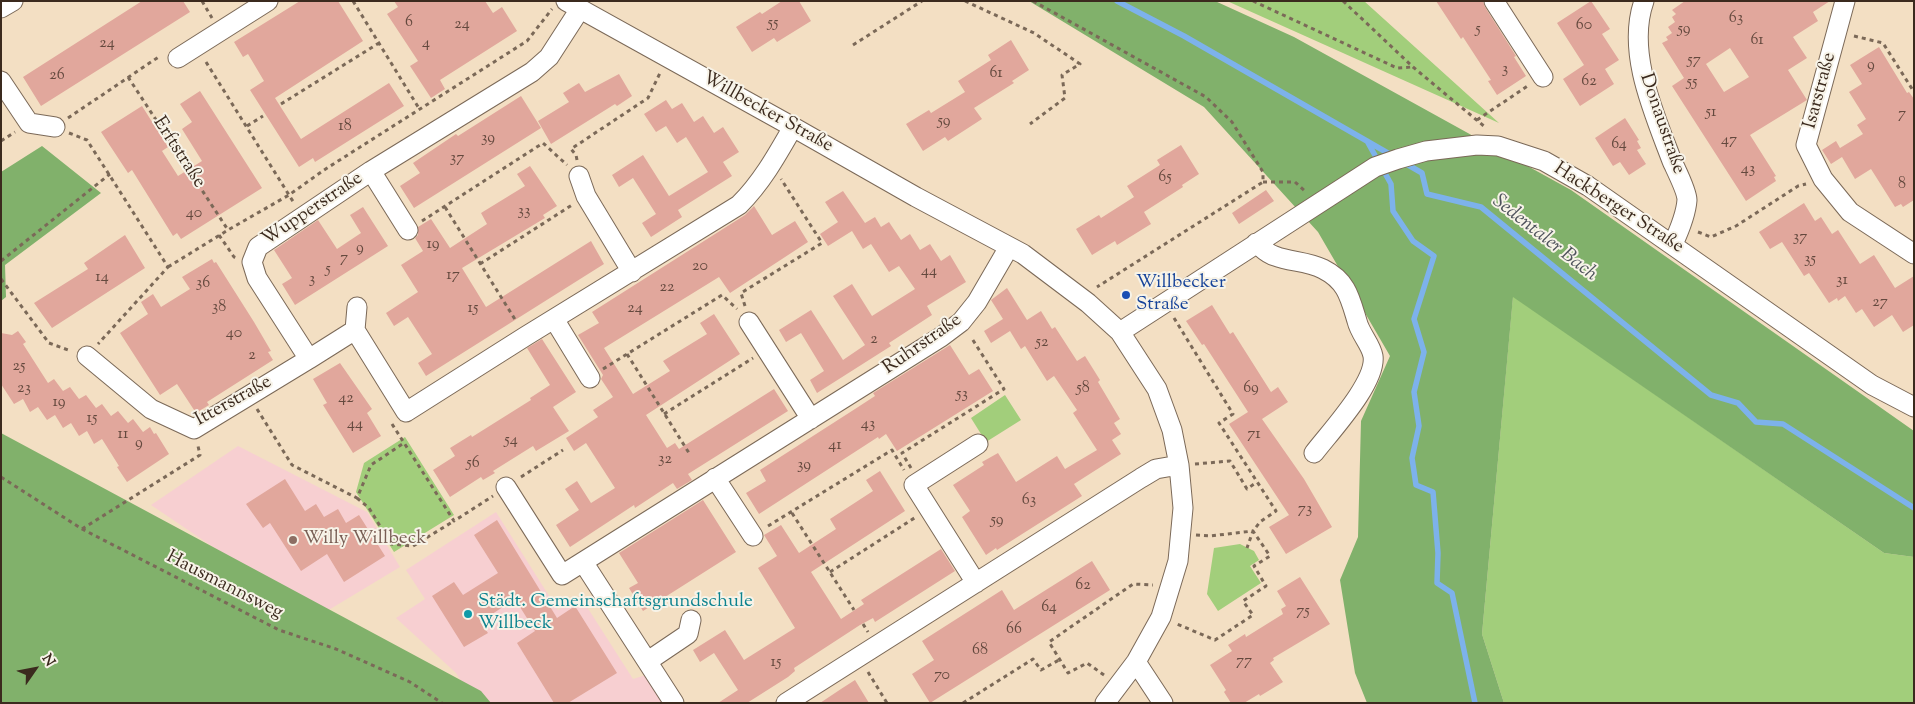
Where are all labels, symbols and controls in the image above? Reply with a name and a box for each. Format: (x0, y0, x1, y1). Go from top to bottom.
house number: 63 (1729, 9, 1743, 29)
house number: 6 (405, 13, 413, 33)
house number: 55 (767, 14, 779, 34)
house number: 24 (454, 15, 470, 35)
house number: 60 (1576, 16, 1592, 36)
house number: 5 (1475, 20, 1481, 40)
house number: 59 (1677, 20, 1691, 40)
house number: 61 (1750, 31, 1764, 51)
house number: 24 (99, 34, 115, 54)
house number: 4 (422, 34, 430, 54)
street label: Isarstraße (1800, 50, 1842, 132)
house number: 57 (1687, 51, 1701, 71)
house number: 9 (1867, 56, 1875, 76)
house number: 3 (1502, 60, 1508, 80)
house number: 61 (989, 64, 1003, 84)
house number: 26 (49, 66, 65, 86)
street label: Willbecker Straße (697, 68, 837, 158)
street label: Donaustraße (1633, 71, 1689, 177)
house number: 62 (1581, 72, 1597, 92)
house number: 55 (1686, 73, 1698, 93)
house number: 51 (1706, 103, 1716, 123)
house number: 7 (1898, 105, 1906, 125)
house number: 59 (937, 112, 951, 132)
street label: Erftstraße (147, 113, 209, 193)
house number: 18 (338, 117, 352, 137)
house number: 39 (481, 129, 495, 149)
house number: 47 (1721, 131, 1737, 151)
house number: 64 (1611, 135, 1627, 155)
house number: 37 (450, 149, 464, 169)
street label: Hackberger Straße (1549, 159, 1687, 259)
house number: 43 (1741, 160, 1755, 180)
street label: Wupperstraße (258, 168, 368, 252)
house number: 65 (1158, 168, 1172, 188)
house number: 8 (1898, 175, 1906, 195)
water label: Sedentaler Bach (1487, 190, 1601, 288)
house number: 33 (518, 202, 530, 222)
house number: 40 (186, 204, 202, 224)
house number: 37 (1793, 228, 1807, 248)
house number: 19 (426, 235, 440, 255)
house number: 9 (356, 239, 364, 259)
house number: 7 (340, 249, 348, 269)
house number: 35 (1804, 250, 1816, 270)
house number: 20 (692, 257, 708, 277)
house number: 5 (325, 260, 331, 280)
house number: 44 (921, 262, 937, 282)
house number: 17 (446, 266, 460, 286)
house number: 14 (95, 268, 109, 288)
house number: 3 (309, 270, 315, 290)
house number: 31 (1836, 271, 1848, 291)
place label: Willbecker Straße (1136, 273, 1226, 317)
house number: 36 (196, 274, 210, 294)
house number: 22 (660, 278, 674, 298)
marker: Willbecker Straße (1120, 289, 1132, 301)
house number: 27 (1872, 293, 1888, 313)
house number: 38 (212, 298, 226, 318)
house number: 15 (468, 299, 478, 319)
house number: 24 (627, 299, 643, 319)
street label: Ruhrstraße (879, 310, 967, 380)
house number: 40 (226, 324, 242, 344)
house number: 2 (870, 330, 878, 350)
house number: 52 (1036, 333, 1048, 353)
house number: 2 (248, 346, 256, 366)
house number: 25 (13, 357, 25, 377)
street label: Itterstraße (192, 372, 276, 432)
house number: 23 (17, 379, 31, 399)
house number: 58 (1076, 379, 1090, 399)
house number: 69 (1243, 379, 1259, 399)
house number: 53 (956, 385, 968, 405)
house number: 42 (338, 389, 354, 409)
house number: 19 (52, 393, 66, 413)
house number: 15 (87, 409, 97, 429)
house number: 44 (347, 415, 363, 435)
house number: 43 (861, 415, 875, 435)
house number: 11 (118, 425, 128, 445)
house number: 71 (1247, 425, 1261, 445)
house number: 54 (504, 431, 518, 451)
house number: 9 (135, 434, 143, 454)
house number: 41 (828, 436, 842, 456)
house number: 32 (658, 450, 672, 470)
house number: 56 (466, 454, 480, 474)
house number: 39 (797, 456, 811, 476)
house number: 63 (1022, 491, 1036, 511)
house number: 73 (1298, 500, 1312, 520)
house number: 59 (990, 511, 1004, 531)
place label: Willy Willbeck (303, 529, 427, 551)
marker: Willy Willbeck (287, 534, 299, 546)
street label: Hausmannsweg (162, 547, 286, 625)
house number: 62 (1075, 576, 1091, 596)
place label: Städt. Gemeinschaftsgrundschule Willbeck (478, 592, 753, 636)
house number: 64 (1041, 598, 1057, 618)
house number: 75 (1296, 602, 1310, 622)
marker: Städt. Gemeinschaftsgrundschule Willbeck (462, 608, 474, 620)
house number: 66 (1006, 620, 1022, 640)
house number: 68 (972, 641, 988, 661)
north arrow (10, 644, 60, 694)
text: N (36, 651, 59, 671)
house number: 77 (1236, 652, 1252, 672)
house number: 15 (771, 653, 781, 673)
house number: 70 (934, 666, 950, 686)

